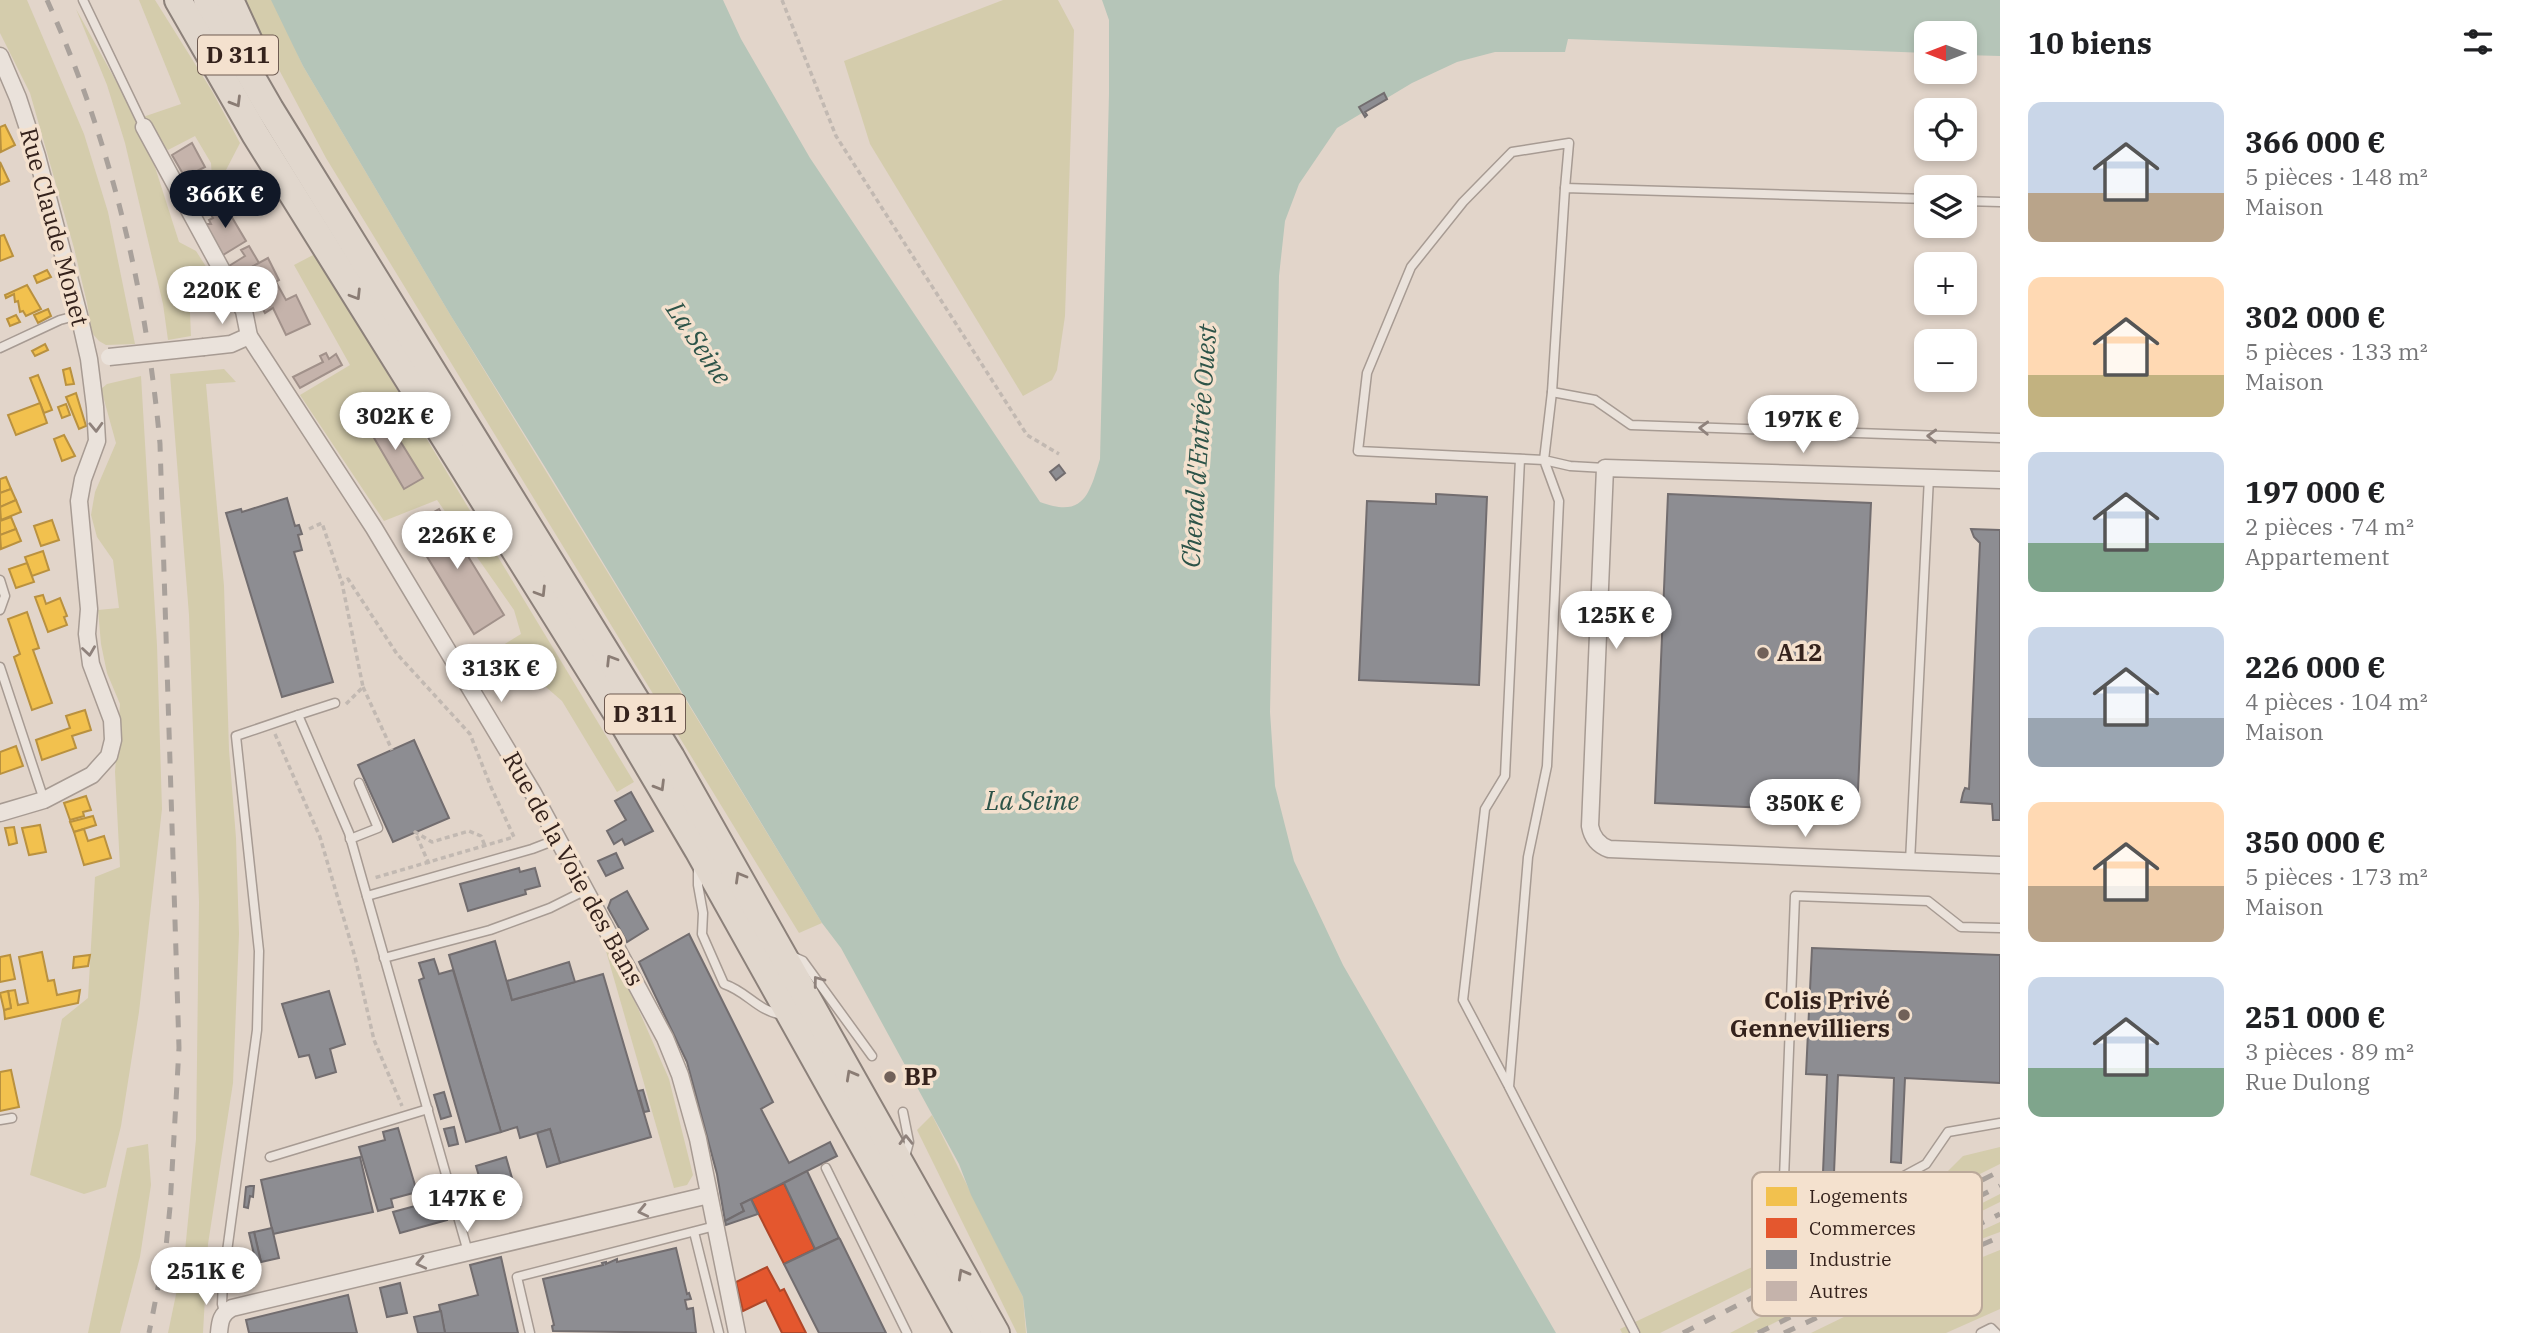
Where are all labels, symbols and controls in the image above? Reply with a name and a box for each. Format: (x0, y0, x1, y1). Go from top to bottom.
north arrow (1914, 21, 1978, 84)
map controls (1914, 21, 1977, 392)
text: 10 biens (2028, 23, 2152, 62)
icon: filters (2459, 23, 2497, 61)
road number: D 311 (198, 36, 278, 74)
one-way arrow (228, 94, 241, 107)
button: locate (1914, 98, 1977, 161)
text: 366 000 € (2245, 122, 2386, 161)
street label: Rue Claude Monet (13, 124, 97, 329)
icon: home (2084, 130, 2168, 214)
text: 5 pièces · 148 m² (2245, 161, 2428, 191)
pin: 366K € (168, 170, 282, 230)
button: layers (1914, 175, 1977, 238)
text: 366K € (186, 178, 264, 208)
text: Maison (2245, 191, 2324, 221)
button: + (1914, 252, 1977, 315)
pin: 220K € (165, 266, 279, 326)
text: 220K € (183, 274, 261, 304)
one-way arrow (347, 287, 360, 300)
water label: La Seine (659, 293, 740, 391)
text: 302 000 € (2245, 297, 2386, 336)
icon: home (2084, 305, 2168, 389)
water label: Chenal d'Entrée Ouest (1173, 322, 1224, 569)
button: − (1914, 329, 1977, 392)
text: 5 pièces · 133 m² (2245, 336, 2428, 366)
text: Maison (2245, 366, 2324, 396)
pin: 302K € (338, 392, 452, 452)
pin: 197K € (1746, 396, 1860, 455)
text: 302K € (356, 400, 434, 430)
text: 197K € (1764, 403, 1842, 433)
one-way arrow (1699, 420, 1710, 435)
one-way arrow (89, 422, 104, 433)
one-way arrow (1926, 428, 1937, 443)
text: 197 000 € (2245, 472, 2386, 511)
icon: home (2084, 480, 2168, 564)
text: 2 pièces · 74 m² (2245, 511, 2414, 541)
pin: 226K € (400, 512, 514, 571)
text: 226K € (418, 519, 496, 549)
text: Appartement (2245, 541, 2389, 571)
one-way arrow (533, 584, 546, 597)
pin: 125K € (1559, 592, 1673, 651)
text: 125K € (1577, 599, 1655, 629)
place label: A12 (1777, 636, 1823, 668)
pin: 313K € (444, 644, 558, 704)
one-way arrow (81, 645, 96, 657)
marker: A12 (1755, 645, 1771, 661)
text: 226 000 € (2245, 647, 2386, 686)
text: 313K € (462, 652, 540, 682)
one-way arrow (607, 655, 620, 668)
icon: home (2084, 655, 2168, 739)
text: 4 pièces · 104 m² (2245, 686, 2428, 716)
road number: D 311 (605, 694, 685, 734)
text: Maison (2245, 716, 2324, 746)
street label: Rue de la Voie des Bans (496, 746, 652, 991)
one-way arrow (652, 778, 665, 791)
pin: 350K € (1748, 780, 1862, 839)
water label: La Seine (984, 783, 1079, 817)
text: 350K € (1766, 787, 1844, 817)
text: 350 000 € (2245, 822, 2386, 861)
icon: home (2084, 830, 2168, 914)
text: 5 pièces · 173 m² (2245, 861, 2428, 891)
one-way arrow (735, 871, 748, 884)
text: Maison (2245, 891, 2324, 921)
one-way arrow (814, 976, 826, 989)
place label: Colis Privé Gennevilliers (1730, 984, 1890, 1044)
text: 251 000 € (2245, 997, 2386, 1036)
icon: home (2084, 1005, 2168, 1089)
marker: Colis Privé Gennevilliers (1896, 1007, 1912, 1023)
text: 3 pièces · 89 m² (2245, 1036, 2414, 1066)
place label: BP (904, 1060, 937, 1092)
text: Rue Dulong (2245, 1066, 2370, 1096)
marker: BP (882, 1069, 898, 1085)
one-way arrow (846, 1070, 859, 1082)
one-way arrow (898, 1134, 914, 1145)
legend (1752, 1172, 1982, 1316)
pin: 147K € (410, 1174, 524, 1234)
text: 147K € (428, 1182, 506, 1212)
text: Logements (1809, 1184, 1908, 1208)
one-way arrow (637, 1203, 649, 1217)
text: Commerces (1809, 1216, 1916, 1240)
text: Industrie (1809, 1247, 1891, 1271)
pin: 251K € (149, 1248, 263, 1307)
text: 251K € (167, 1255, 245, 1285)
one-way arrow (415, 1255, 427, 1269)
one-way arrow (958, 1268, 971, 1281)
text: Autres (1809, 1279, 1868, 1303)

